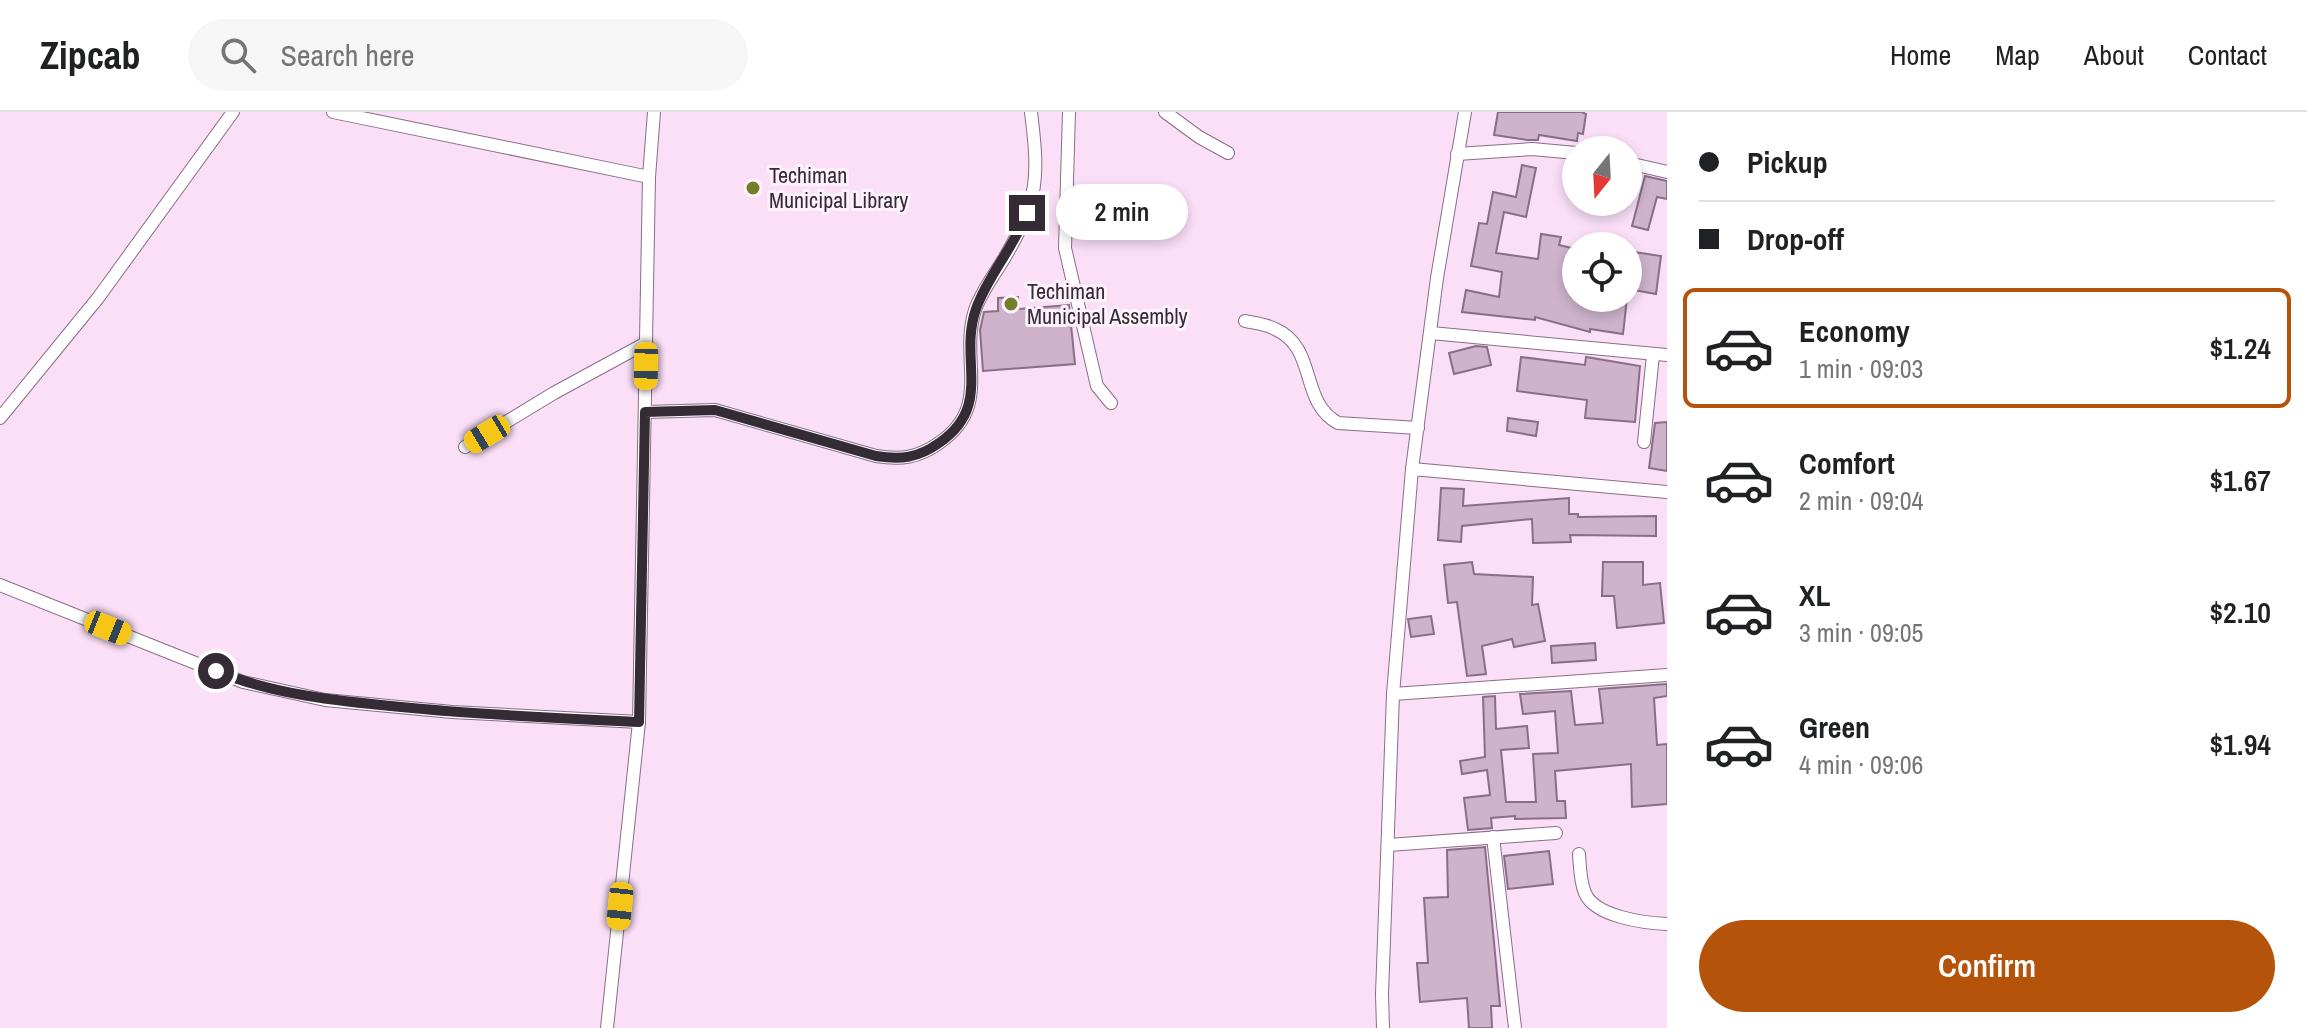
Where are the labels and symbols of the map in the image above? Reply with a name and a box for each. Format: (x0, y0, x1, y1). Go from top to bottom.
north arrow (1562, 136, 1642, 216)
place label: Techiman Municipal Library (769, 160, 908, 215)
marker: Techiman Municipal Library (744, 179, 762, 197)
callout: 2 min (1055, 185, 1187, 241)
route end (1009, 195, 1045, 231)
place label: Techiman Municipal Assembly (1027, 276, 1187, 331)
marker: Techiman Municipal Assembly (1002, 295, 1020, 313)
car (634, 342, 658, 390)
car (460, 411, 514, 457)
car (81, 608, 135, 648)
route start (198, 653, 234, 689)
car (606, 881, 634, 931)

